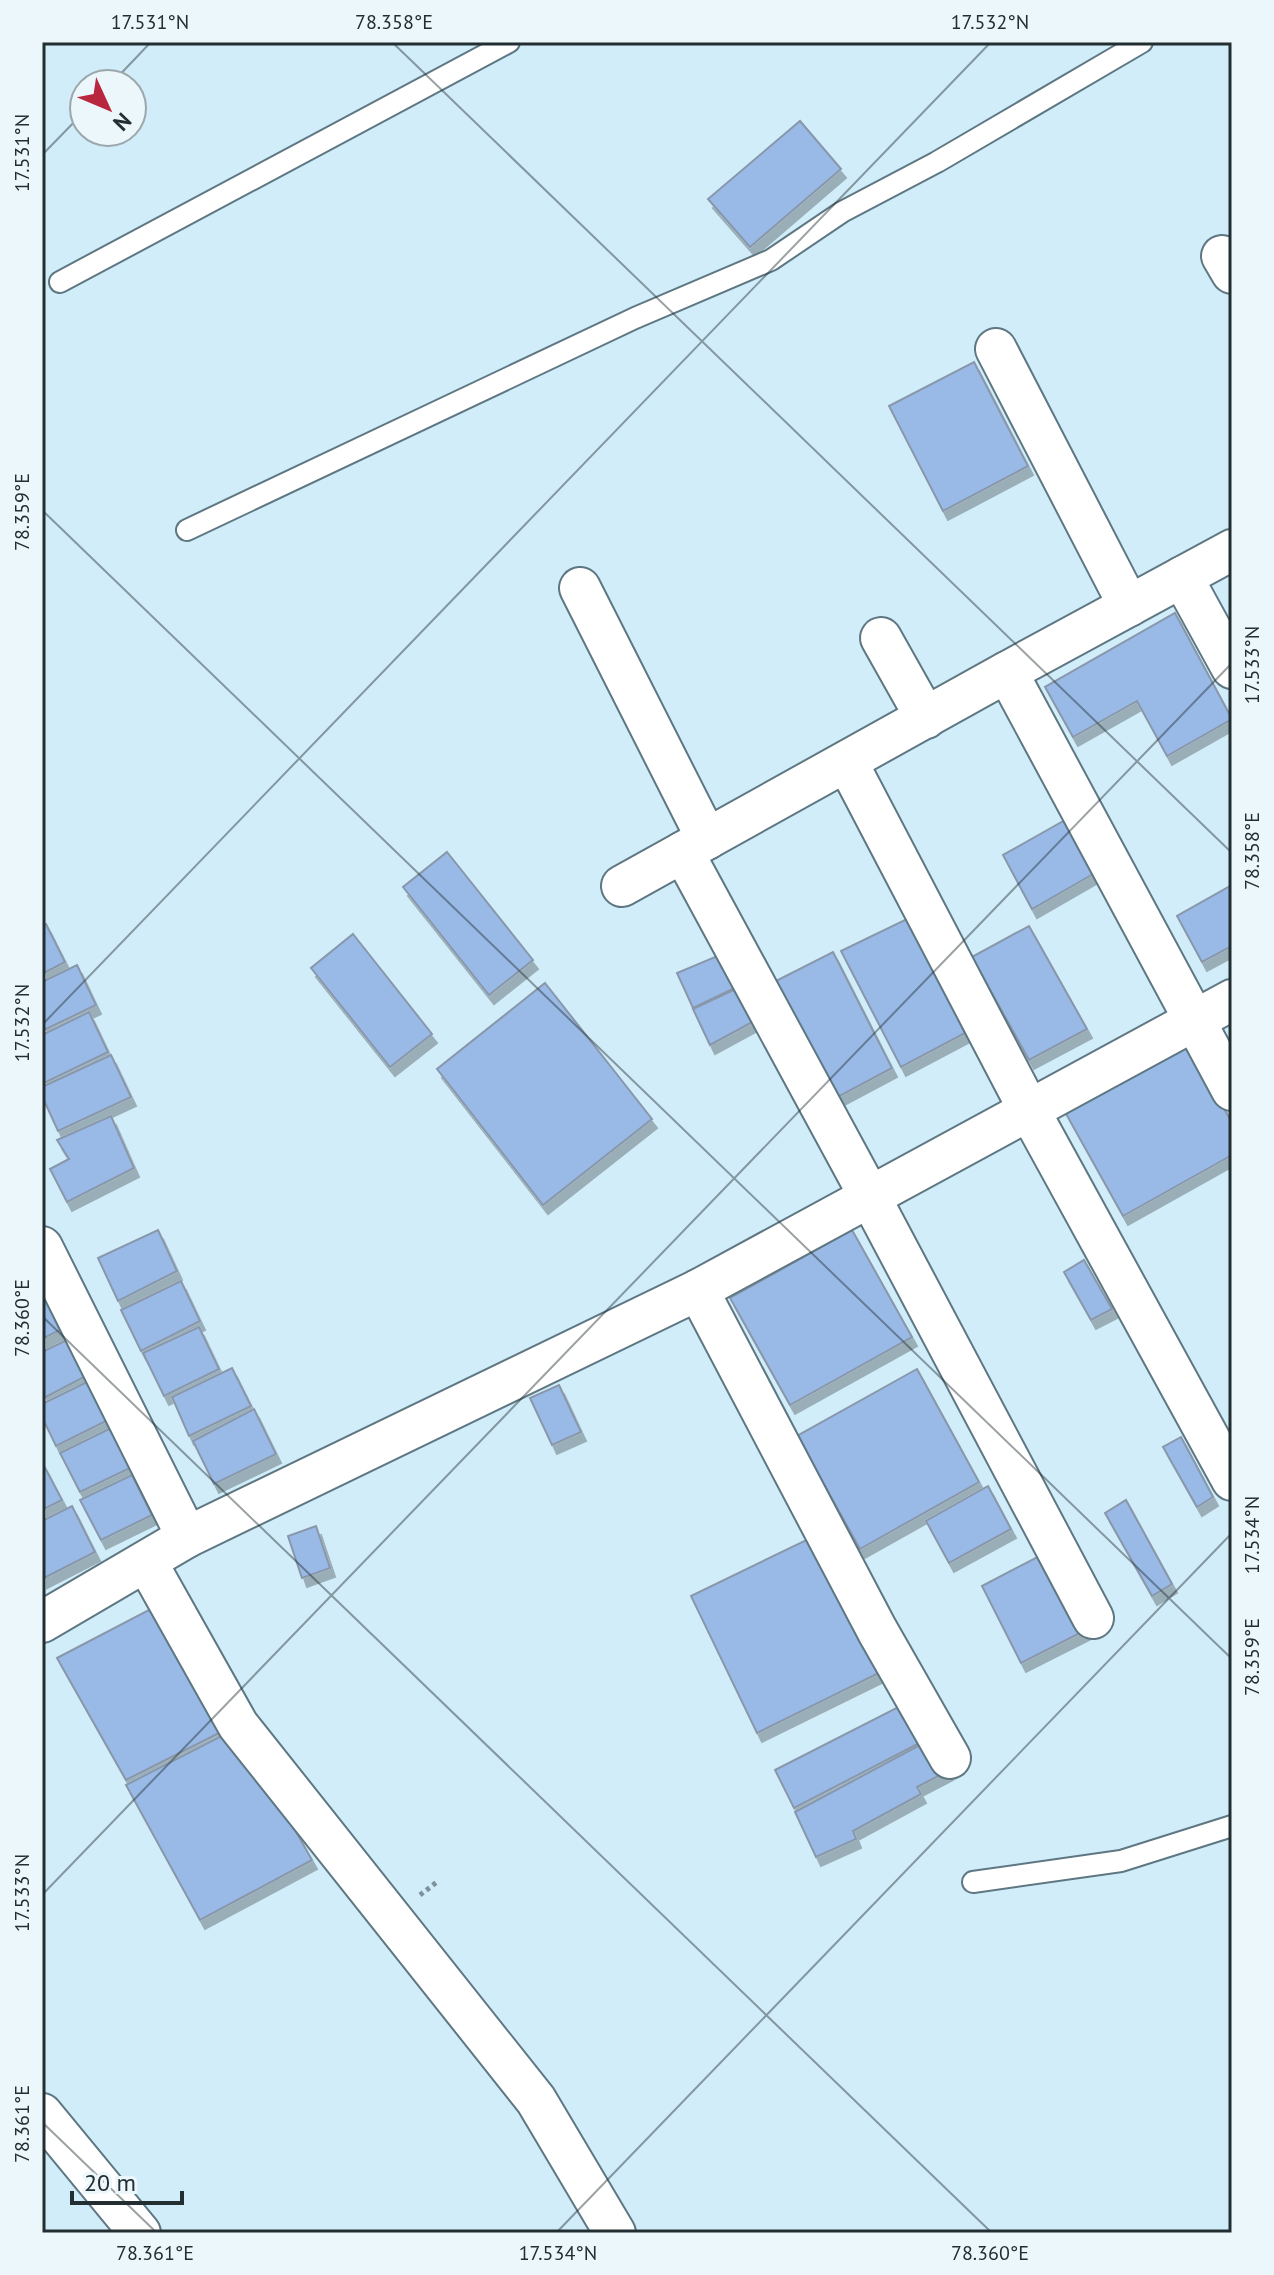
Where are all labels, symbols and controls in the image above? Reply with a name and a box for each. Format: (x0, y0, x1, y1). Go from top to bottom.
text: 17.531°N (111, 9, 189, 35)
text: 78.358°E (355, 9, 433, 35)
text: 17.532°N (951, 9, 1029, 35)
north arrow (68, 68, 148, 148)
text: N (107, 107, 137, 137)
text: 17.531°N (9, 114, 35, 192)
text: 78.359°E (9, 473, 35, 551)
text: 17.533°N (1239, 626, 1265, 704)
text: 78.358°E (1239, 812, 1265, 890)
text: 17.532°N (9, 984, 35, 1062)
text: 78.360°E (9, 1279, 35, 1357)
text: 17.534°N (1239, 1496, 1265, 1574)
text: 78.359°E (1239, 1618, 1265, 1696)
text: 17.533°N (9, 1854, 35, 1932)
text: 78.361°E (9, 2085, 35, 2163)
scale bar (72, 2155, 182, 2205)
text: 20 m (84, 2167, 136, 2198)
text: 78.361°E (116, 2240, 194, 2266)
text: 17.534°N (519, 2240, 597, 2266)
text: 78.360°E (951, 2240, 1029, 2266)

